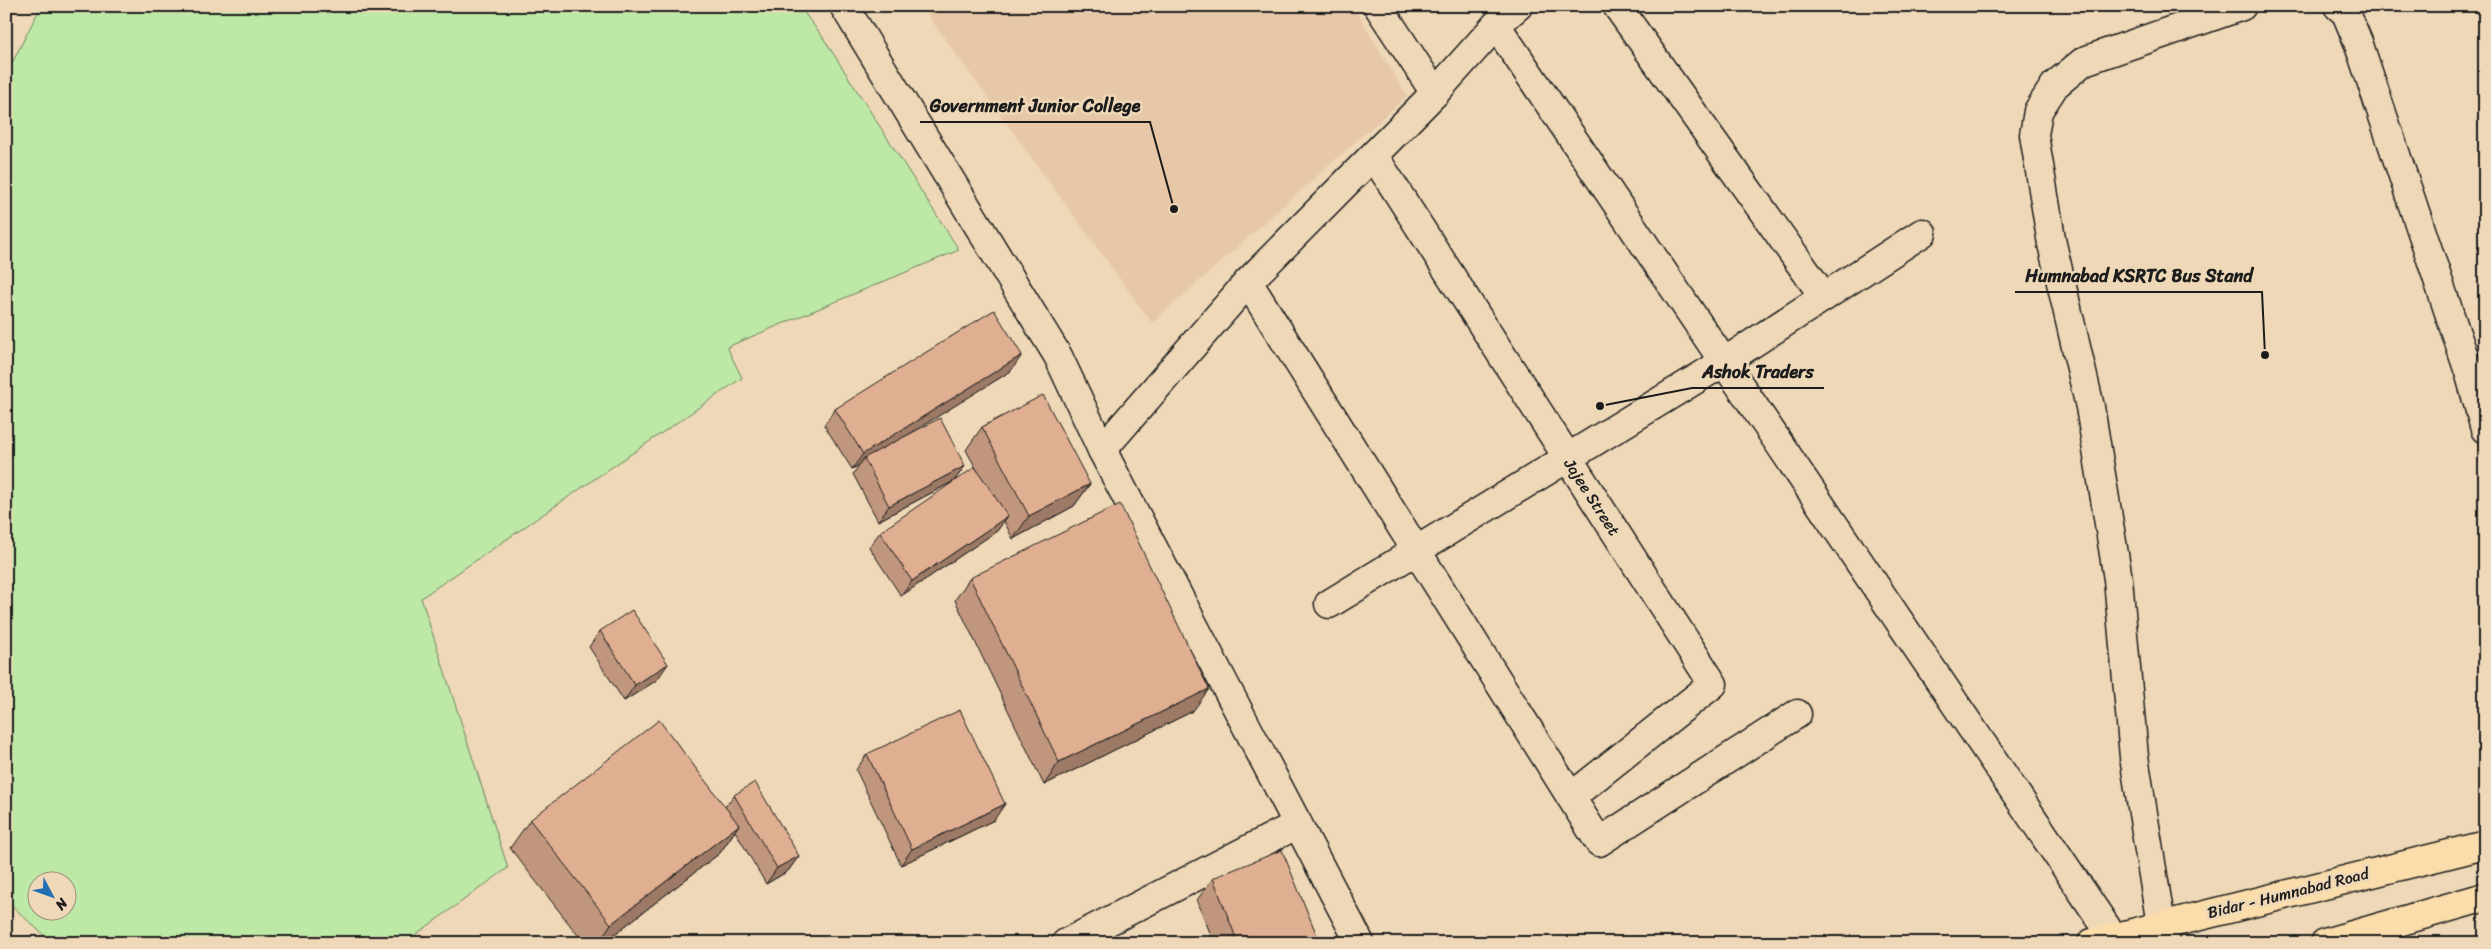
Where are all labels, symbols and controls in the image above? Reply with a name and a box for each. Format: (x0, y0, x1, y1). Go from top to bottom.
callout: Government Junior College (920, 89, 1150, 122)
text: Government Junior College (929, 90, 1141, 122)
callout: Humnabad KSRTC Bus Stand (2015, 259, 2262, 292)
text: Humnabad KSRTC Bus Stand (2024, 260, 2254, 292)
callout: Ashok Traders (1692, 355, 1824, 388)
text: Ashok Traders (1701, 356, 1814, 388)
street label: Jajee Street (1555, 451, 1628, 542)
street label: Bidar - Humnabad Road (2204, 859, 2373, 927)
north arrow (28, 872, 78, 922)
text: N (49, 892, 75, 916)

